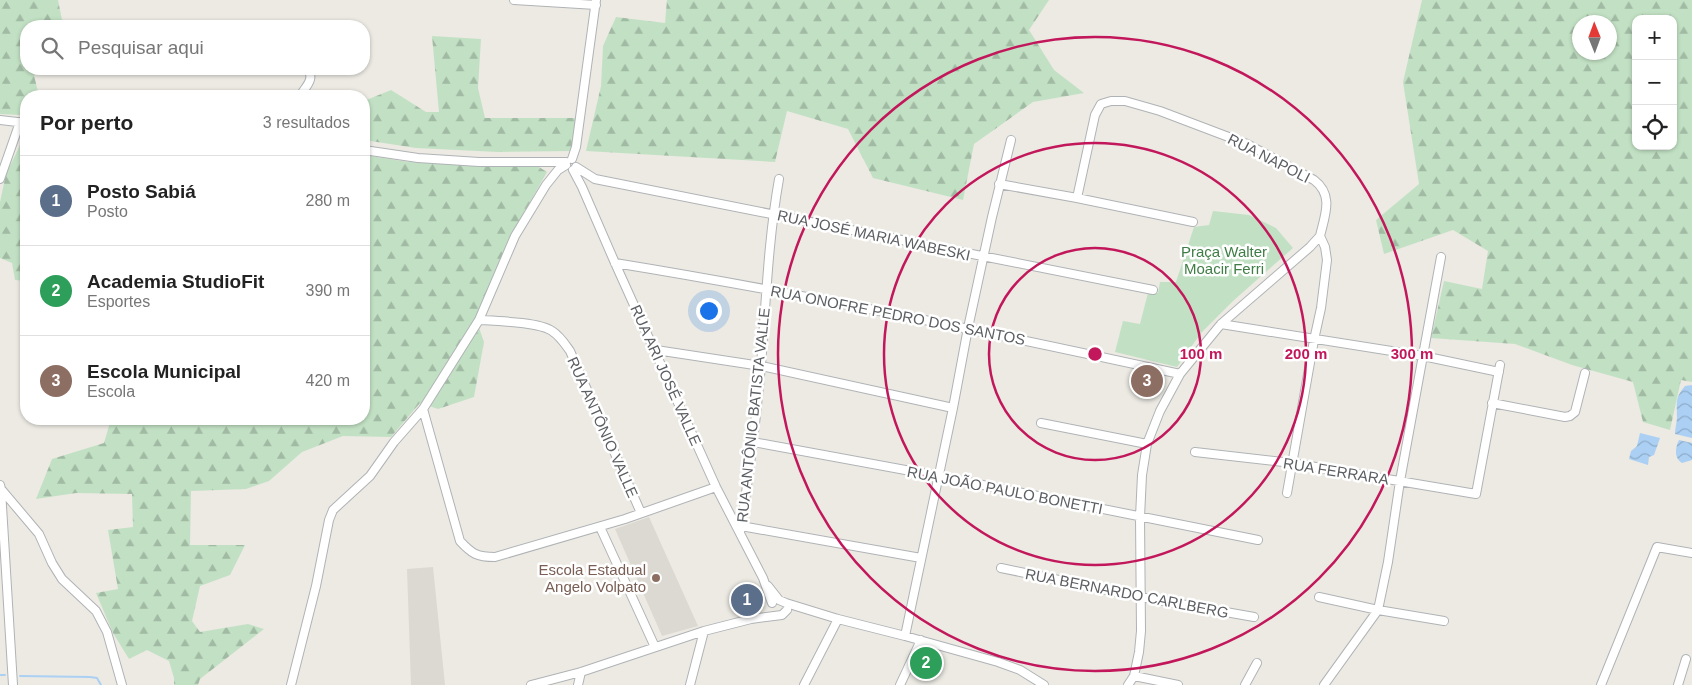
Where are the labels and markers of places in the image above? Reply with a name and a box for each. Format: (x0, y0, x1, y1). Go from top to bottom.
centre of rings (1086, 345, 1104, 363)
pin: 3 (1131, 362, 1163, 400)
place label: Escola Estadual Angelo Volpato (538, 561, 646, 595)
marker: Escola Estadual Angelo Volpato (650, 572, 662, 584)
pin: 1 (731, 581, 763, 619)
pin: 2 (910, 644, 942, 682)

